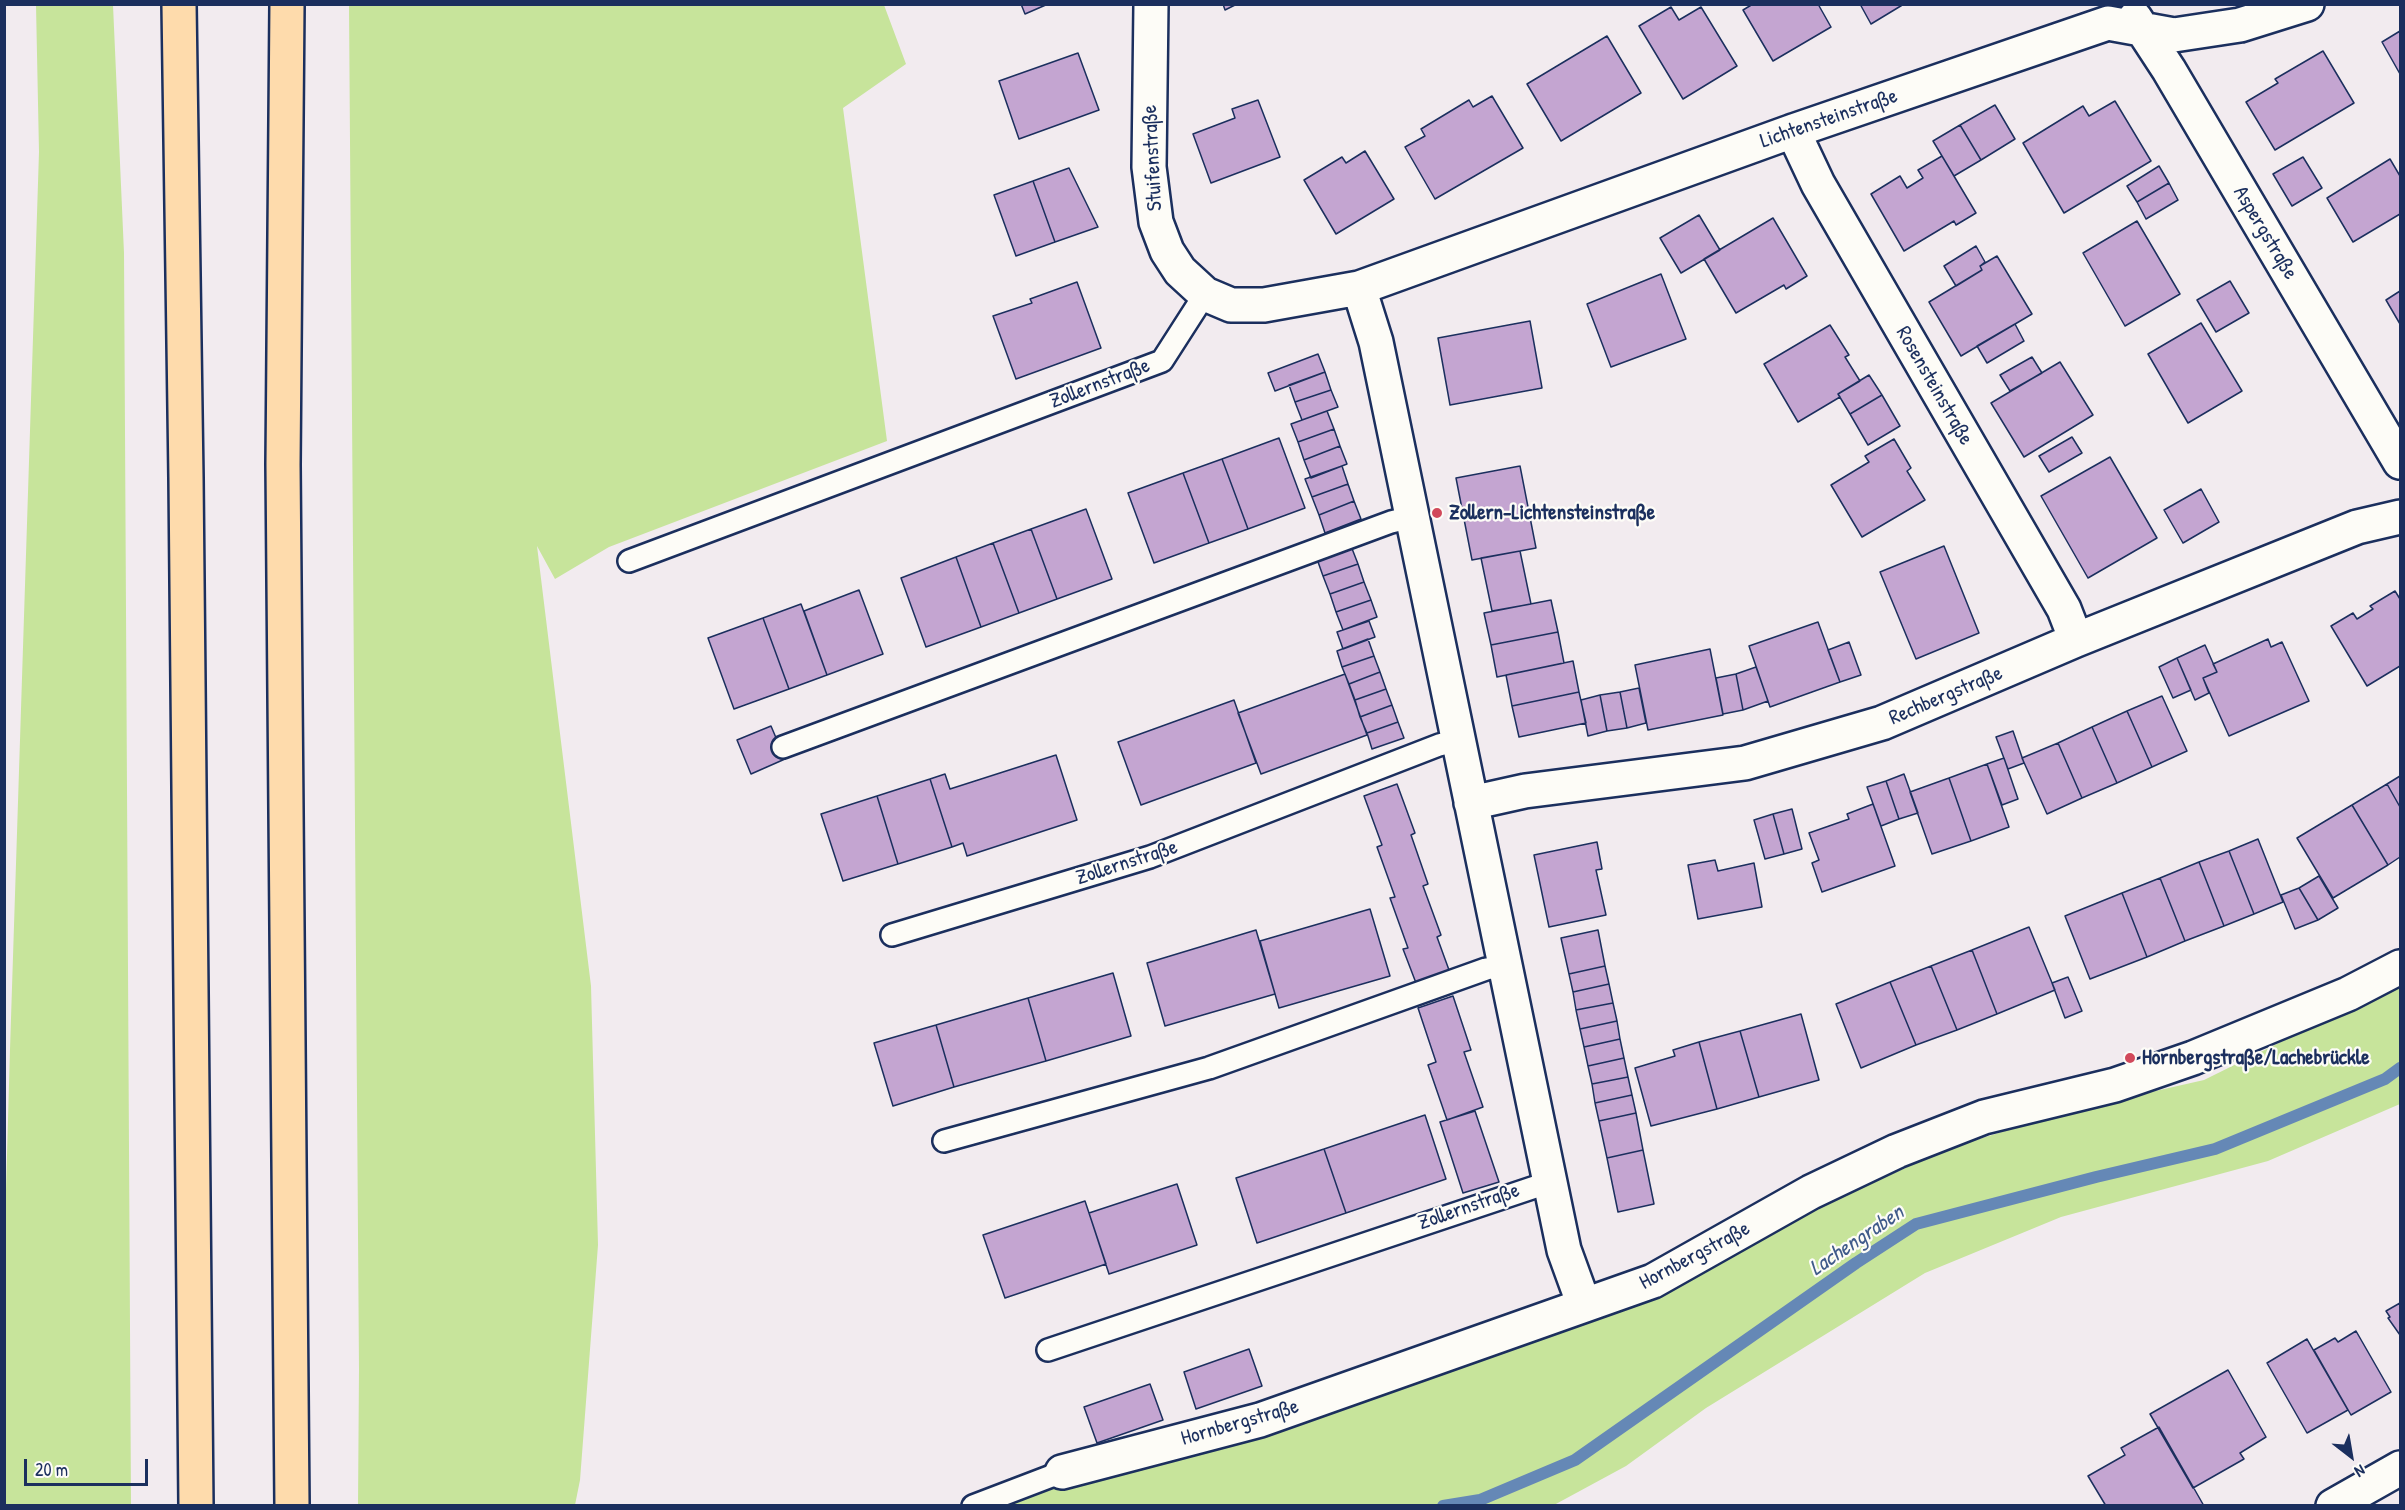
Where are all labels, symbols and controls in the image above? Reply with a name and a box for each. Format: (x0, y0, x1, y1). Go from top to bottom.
street label: Lichtensteinstraße (1757, 84, 1901, 154)
street label: Stuifenstraße (1138, 104, 1168, 212)
street label: Aspergstraße (2227, 182, 2303, 284)
street label: Rosensteinstraße (1890, 322, 1978, 450)
street label: Zollernstraße (1046, 353, 1154, 415)
place label: Zollern-Lichtensteinstraße (1449, 500, 1655, 526)
marker: Zollern-Lichtensteinstraße (1430, 506, 1444, 520)
street label: Rechbergstraße (1886, 661, 2006, 731)
street label: Zollernstraße (1073, 835, 1181, 891)
place label: Hornbergstraße/Lachebrückle (2142, 1045, 2370, 1071)
marker: Hornbergstraße/Lachebrückle (2123, 1051, 2137, 1065)
street label: Zollernstraße (1415, 1178, 1523, 1236)
water label: Lachengraben (1805, 1200, 1909, 1282)
street label: Hornbergstraße (1635, 1216, 1755, 1296)
street label: Hornbergstraße (1178, 1394, 1302, 1452)
north arrow (2321, 1426, 2381, 1486)
scale bar (27, 1447, 152, 1485)
text: 20 m (35, 1457, 68, 1482)
text: N (2351, 1460, 2370, 1483)

